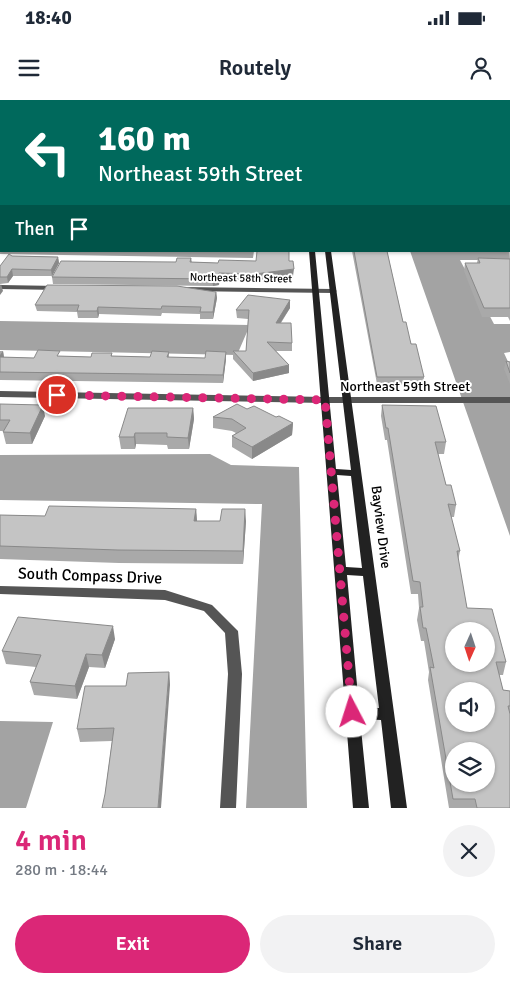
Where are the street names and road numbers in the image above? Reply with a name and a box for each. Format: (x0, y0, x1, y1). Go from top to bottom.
street label: Northeast 58th Street (190, 271, 292, 285)
street label: Northeast 59th Street (340, 378, 470, 395)
street label: Bayview Drive (367, 485, 395, 569)
street label: South Compass Drive (18, 563, 162, 589)

